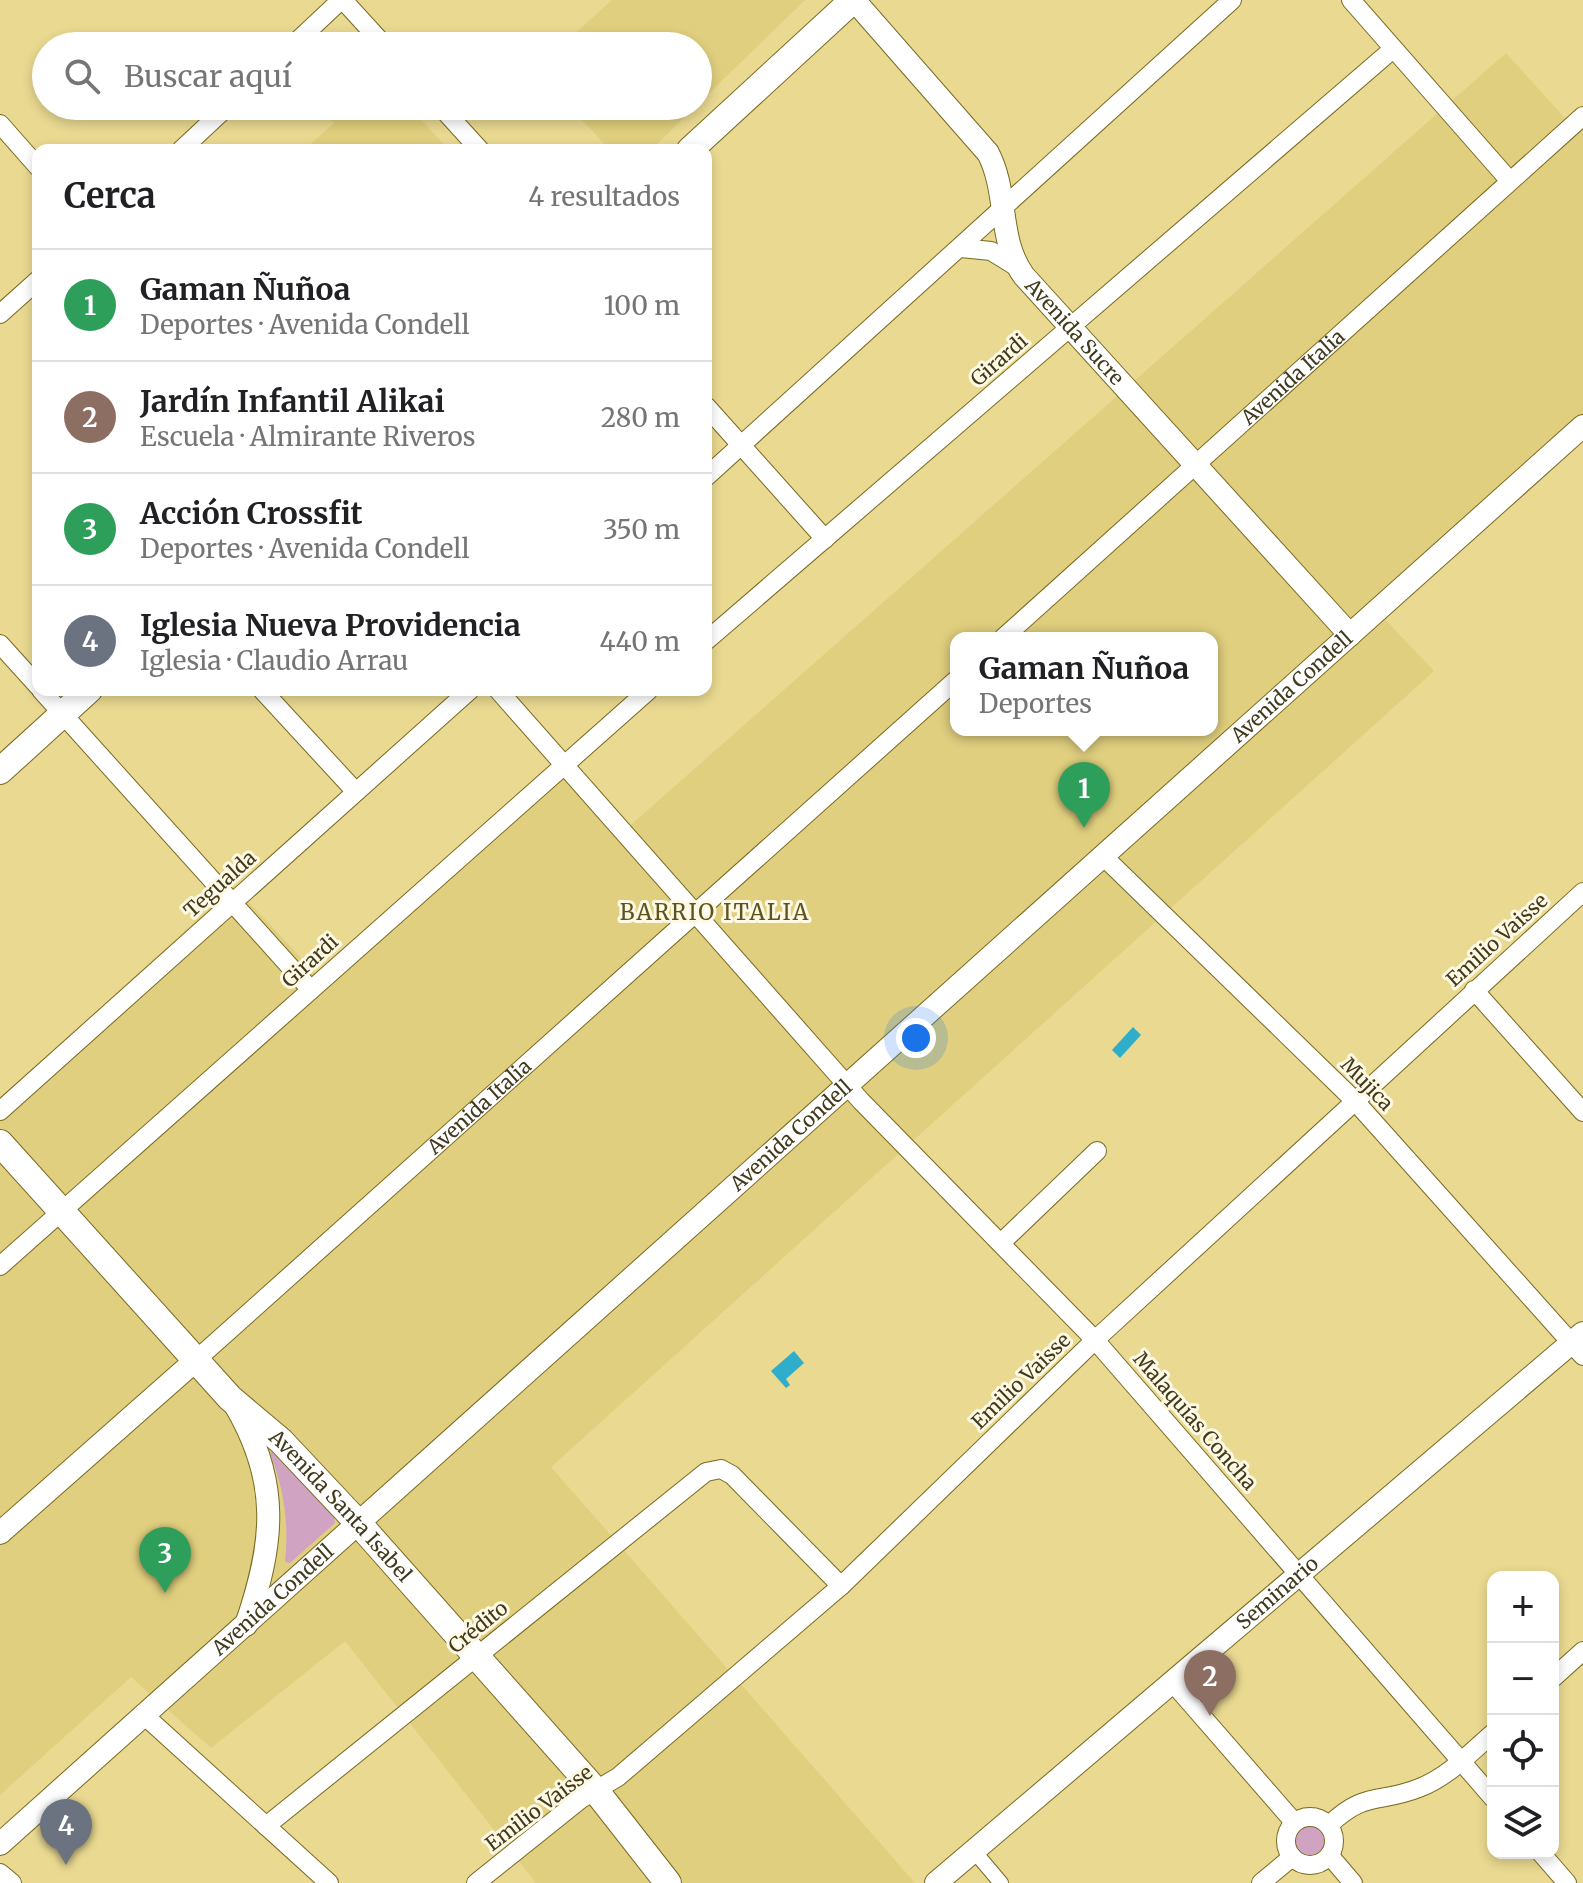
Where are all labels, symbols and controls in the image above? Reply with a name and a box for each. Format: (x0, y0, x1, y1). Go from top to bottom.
search box (32, 32, 712, 120)
icon: search (60, 54, 104, 98)
text: Buscar aquí (124, 57, 292, 95)
text: Cerca (64, 175, 156, 217)
text: 4 resultados (528, 180, 680, 213)
text: Gaman Ñuñoa (140, 270, 350, 308)
street label: Avenida Sucre (1020, 272, 1130, 390)
text: 1 (84, 289, 96, 322)
text: 100 m (604, 289, 680, 322)
text: Deportes · Avenida Condell (140, 308, 469, 341)
street label: Avenida Italia (1235, 323, 1350, 430)
street label: Girardi (965, 328, 1032, 391)
text: Jardín Infantil Alikai (140, 382, 445, 420)
text: 2 (82, 401, 98, 434)
text: 280 m (601, 401, 680, 434)
text: Escuela · Almirante Riveros (140, 420, 476, 453)
text: Acción Crossfit (140, 494, 363, 532)
text: 3 (83, 513, 97, 546)
text: 350 m (603, 513, 680, 546)
text: Deportes · Avenida Condell (140, 532, 469, 565)
text: Iglesia Nueva Providencia (140, 606, 521, 644)
text: 4 (82, 625, 98, 658)
text: 440 m (600, 625, 680, 658)
street label: Avenida Condell (1225, 626, 1357, 748)
popup (950, 632, 1218, 736)
text: Iglesia · Claudio Arrau (140, 644, 408, 677)
text: Gaman Ñuñoa (979, 649, 1189, 687)
text: Deportes (979, 687, 1092, 720)
pin: 1 (1058, 762, 1110, 828)
street label: Tegualda (178, 845, 261, 923)
street label: Emilio Vaisse (1441, 888, 1552, 992)
district label: BARRIO ITALIA (620, 898, 810, 926)
street label: Girardi (276, 929, 343, 992)
your location (896, 1018, 936, 1058)
street label: Mujica (1336, 1052, 1399, 1116)
street label: Avenida Italia (421, 1053, 536, 1160)
street label: Avenida Condell (724, 1074, 857, 1197)
street label: Emilio Vaisse (966, 1327, 1075, 1434)
street label: Malaquías Concha (1128, 1346, 1262, 1495)
street label: Avenida Santa Isabel (264, 1423, 417, 1587)
pin: 3 (139, 1527, 191, 1593)
street label: Avenida Condell (206, 1539, 338, 1661)
street label: Seminario (1231, 1550, 1323, 1634)
map controls (1487, 1571, 1559, 1859)
button: + (1487, 1571, 1559, 1643)
street label: Crédito (443, 1595, 513, 1658)
button: − (1487, 1643, 1559, 1715)
pin: 2 (1184, 1650, 1236, 1716)
button: locate (1487, 1715, 1559, 1787)
street label: Emilio Vaisse (480, 1759, 597, 1856)
button: layers (1487, 1787, 1559, 1859)
pin: 4 (40, 1799, 92, 1865)

